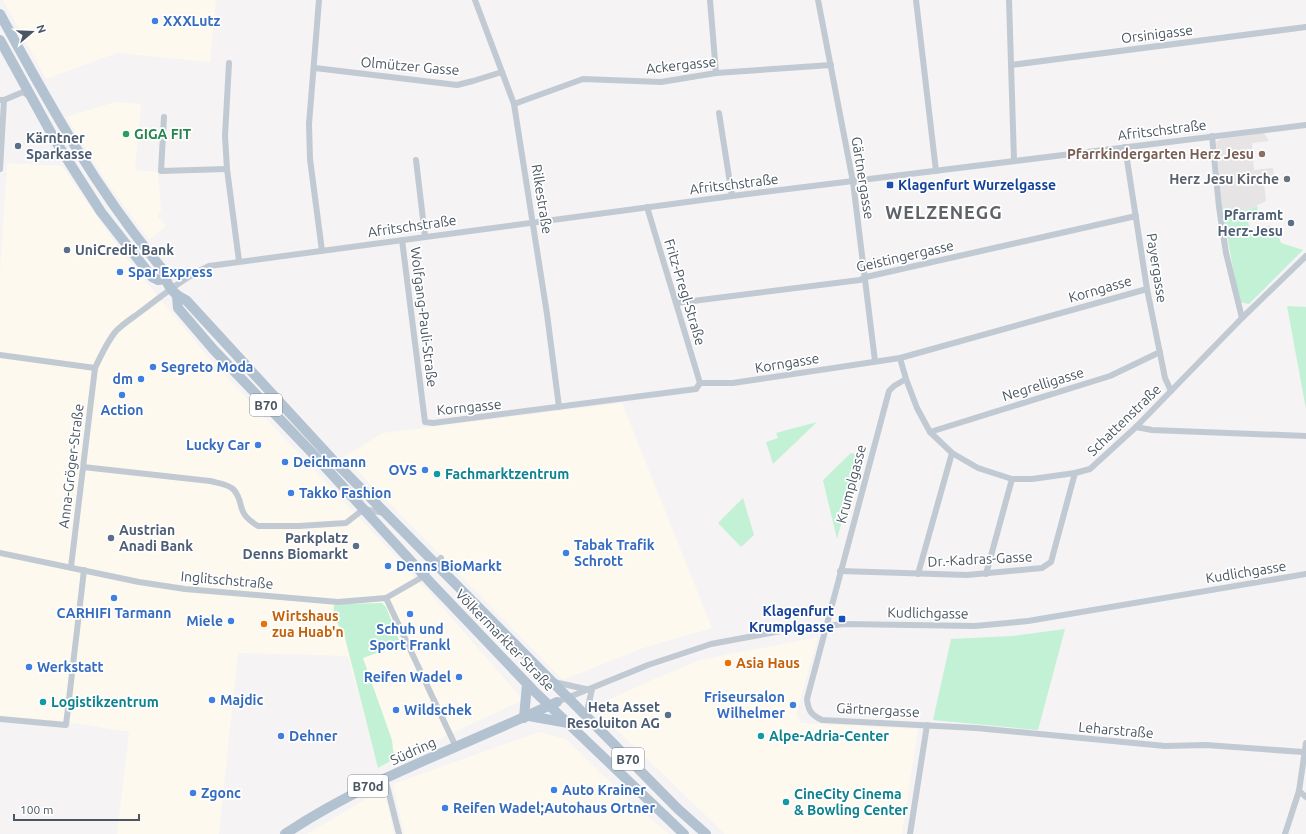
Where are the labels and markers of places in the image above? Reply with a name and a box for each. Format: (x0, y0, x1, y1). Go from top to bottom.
place label: XXXLutz (163, 13, 221, 29)
marker: XXXLutz (150, 16, 160, 26)
place label: GIGA FIT (134, 126, 192, 142)
marker: GIGA FIT (121, 129, 131, 139)
place label: Kärntner Sparkasse (26, 130, 92, 162)
marker: Kärntner Sparkasse (13, 141, 23, 151)
place label: Pfarrkindergarten Herz Jesu (1067, 146, 1254, 162)
marker: Pfarrkindergarten Herz Jesu (1257, 149, 1267, 159)
place label: Herz Jesu Kirche (1169, 171, 1279, 187)
marker: Herz Jesu Kirche (1282, 174, 1292, 184)
place label: Klagenfurt Wurzelgasse (898, 177, 1056, 193)
marker: Klagenfurt Wurzelgasse (885, 180, 895, 190)
place label: Pfarramt Herz-Jesu (1218, 207, 1283, 239)
marker: Pfarramt Herz-Jesu (1286, 218, 1296, 228)
place label: UniCredit Bank (75, 242, 174, 258)
marker: UniCredit Bank (62, 245, 72, 255)
place label: Spar Express (128, 264, 213, 280)
marker: Spar Express (115, 267, 125, 277)
place label: Segreto Moda (161, 359, 253, 375)
marker: Segreto Moda (148, 362, 158, 372)
place label: dm (113, 371, 133, 387)
marker: dm (136, 374, 146, 384)
marker: Action (117, 390, 127, 400)
place label: Action (100, 402, 144, 418)
place label: Lucky Car (186, 437, 250, 453)
marker: Lucky Car (253, 440, 263, 450)
place label: Deichmann (293, 454, 366, 470)
marker: Deichmann (280, 457, 290, 467)
place label: OVS (389, 462, 417, 478)
marker: OVS (420, 465, 430, 475)
place label: Fachmarktzentrum (445, 466, 569, 482)
marker: Fachmarktzentrum (432, 469, 442, 479)
place label: Takko Fashion (299, 485, 391, 501)
marker: Takko Fashion (286, 488, 296, 498)
place label: Austrian Anadi Bank (119, 522, 193, 554)
place label: Parkplatz Denns Biomarkt (243, 530, 348, 562)
marker: Austrian Anadi Bank (106, 533, 116, 543)
place label: Tabak Trafik Schrott (574, 537, 655, 569)
marker: Parkplatz Denns Biomarkt (351, 541, 361, 551)
marker: Tabak Trafik Schrott (561, 548, 571, 558)
place label: Denns BioMarkt (396, 558, 502, 574)
marker: Denns BioMarkt (383, 561, 393, 571)
marker: CARHIFI Tarmann (109, 593, 119, 603)
place label: Klagenfurt Krumplgasse (749, 603, 834, 635)
place label: CARHIFI Tarmann (57, 605, 172, 621)
place label: Wirtshaus zua Huab'n (272, 608, 344, 640)
marker: Schuh und Sport Frankl (405, 609, 415, 619)
place label: Miele (186, 613, 223, 629)
marker: Klagenfurt Krumplgasse (837, 614, 847, 624)
marker: Miele (226, 616, 236, 626)
marker: Wirtshaus zua Huab'n (259, 619, 269, 629)
place label: Schuh und Sport Frankl (369, 621, 451, 653)
place label: Asia Haus (736, 655, 800, 671)
marker: Asia Haus (723, 658, 733, 668)
place label: Werkstatt (37, 659, 104, 675)
marker: Werkstatt (24, 662, 34, 672)
place label: Reifen Wadel (364, 669, 451, 685)
marker: Reifen Wadel (454, 672, 464, 682)
place label: Friseursalon Wilhelmer (704, 689, 785, 721)
place label: Majdic (220, 692, 263, 708)
place label: Logistikzentrum (51, 694, 159, 710)
marker: Majdic (207, 695, 217, 705)
marker: Logistikzentrum (38, 697, 48, 707)
place label: Heta Asset Resoluiton AG (567, 699, 660, 731)
marker: Friseursalon Wilhelmer (788, 700, 798, 710)
place label: Wildschek (404, 702, 472, 718)
marker: Wildschek (391, 705, 401, 715)
marker: Heta Asset Resoluiton AG (663, 710, 673, 720)
place label: Dehner (289, 728, 338, 744)
place label: Alpe-Adria-Center (769, 728, 889, 744)
marker: Dehner (276, 731, 286, 741)
marker: Alpe-Adria-Center (756, 731, 766, 741)
place label: Auto Krainer (562, 782, 646, 798)
place label: Zgonc (201, 785, 241, 801)
marker: Auto Krainer (549, 785, 559, 795)
place label: CineCity Cinema & Bowling Center (794, 786, 908, 818)
marker: Zgonc (188, 788, 198, 798)
marker: CineCity Cinema & Bowling Center (781, 797, 791, 807)
place label: Reifen Wadel;Autohaus Ortner (453, 800, 655, 816)
marker: Reifen Wadel;Autohaus Ortner (440, 803, 450, 813)

